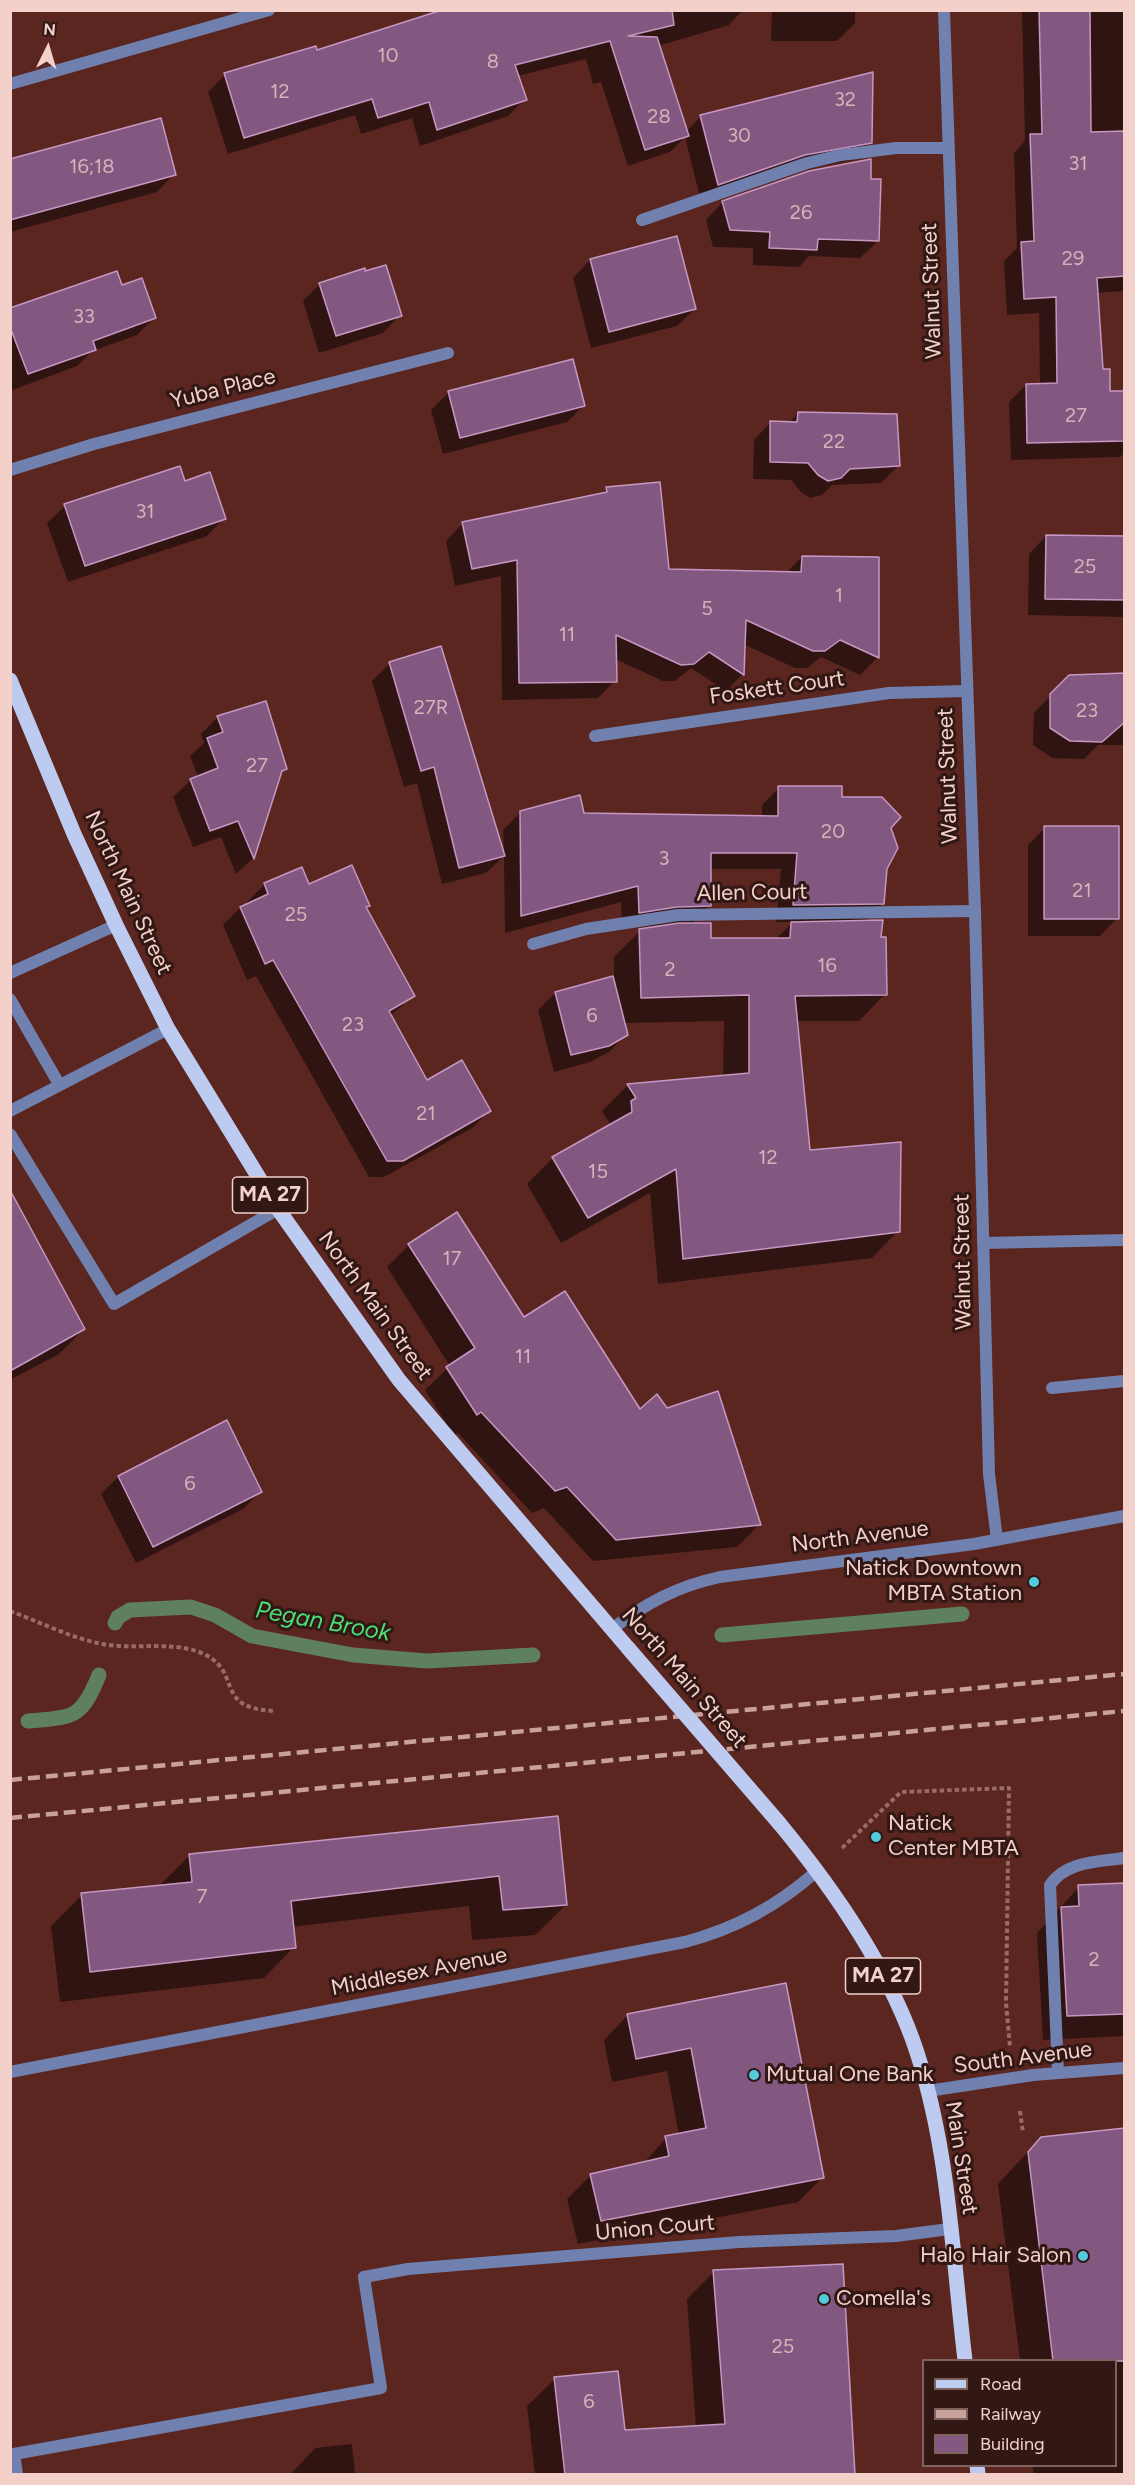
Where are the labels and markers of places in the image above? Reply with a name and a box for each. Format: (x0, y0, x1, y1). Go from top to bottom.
place label: Natick Downtown MBTA Station (845, 1556, 1022, 1608)
marker: Natick Downtown MBTA Station (1027, 1575, 1041, 1589)
place label: Natick Center MBTA (888, 1811, 1019, 1862)
marker: Natick Center MBTA (869, 1830, 883, 1844)
place label: Mutual One Bank (766, 2062, 933, 2088)
marker: Mutual One Bank (747, 2068, 761, 2082)
place label: Halo Hair Salon (920, 2243, 1071, 2269)
marker: Halo Hair Salon (1076, 2249, 1090, 2263)
place label: Comella's (836, 2286, 931, 2312)
marker: Comella's (817, 2292, 831, 2306)

